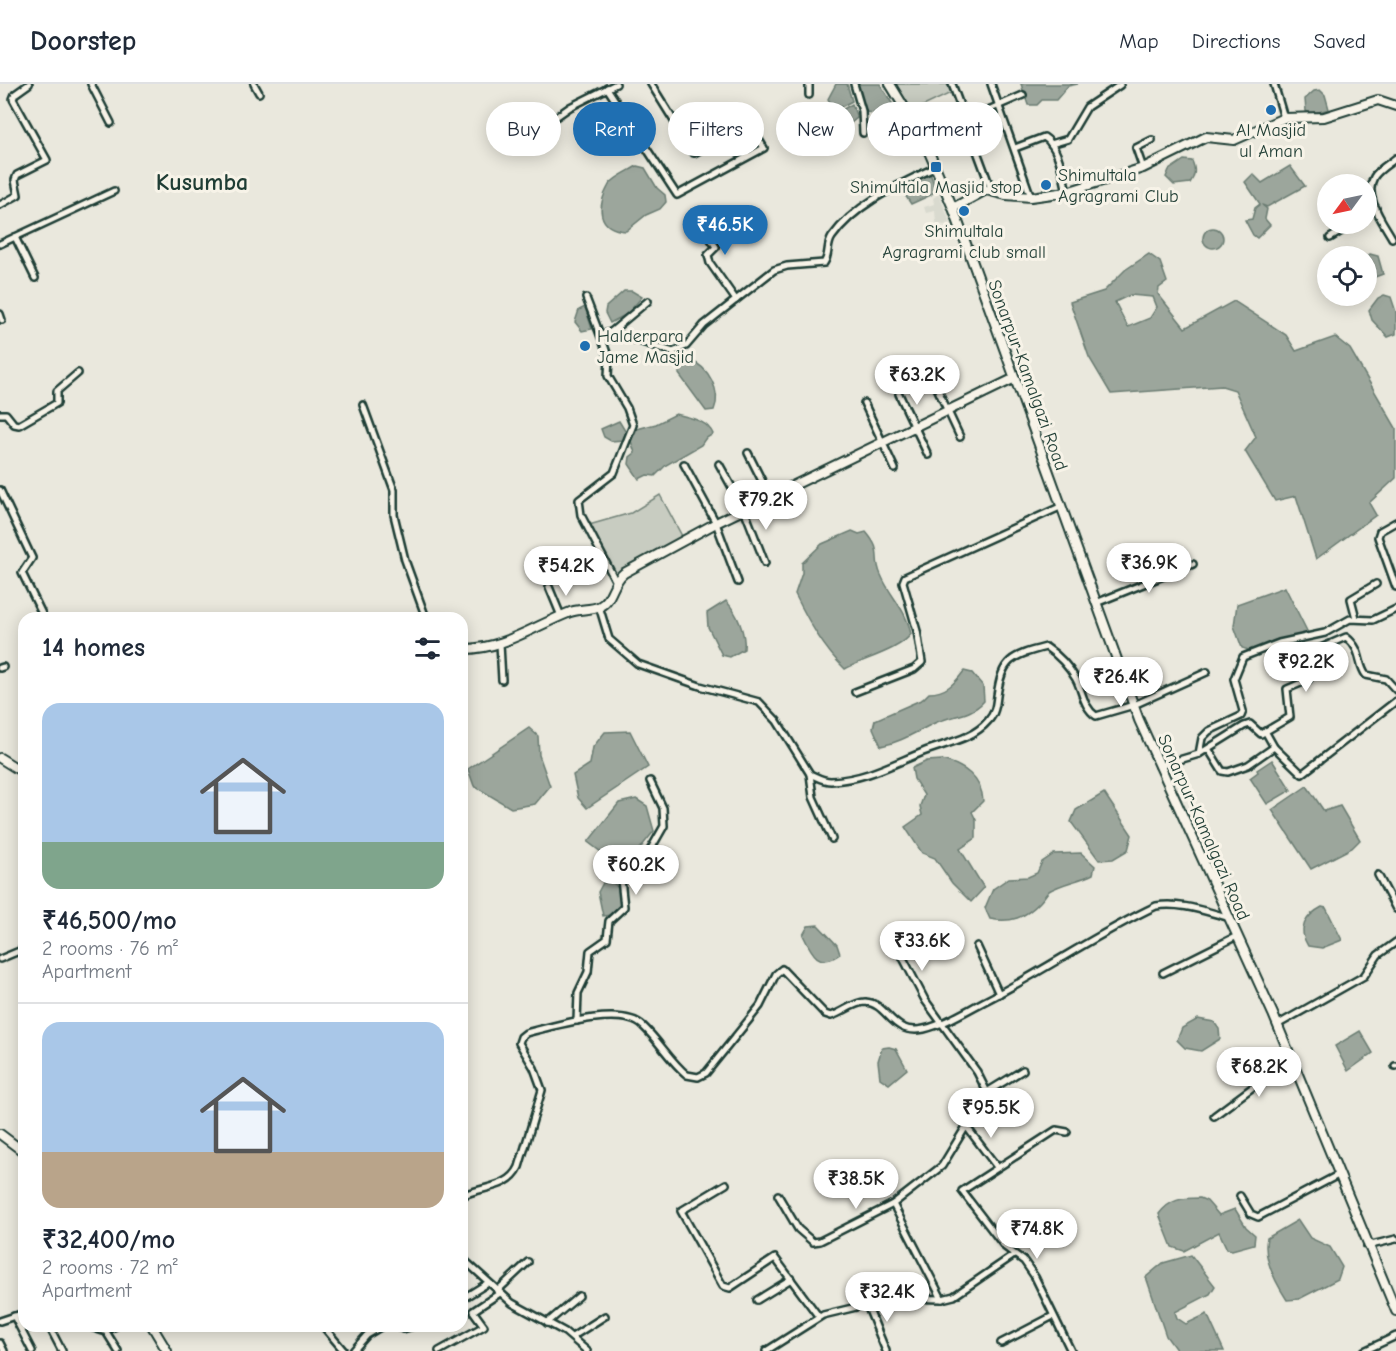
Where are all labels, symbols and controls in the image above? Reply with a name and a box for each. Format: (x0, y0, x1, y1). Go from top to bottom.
text: Doorstep (30, 25, 136, 57)
text: Map (1119, 29, 1159, 53)
text: Directions (1192, 29, 1281, 53)
text: Saved (1314, 29, 1366, 53)
chip: Buy (486, 102, 561, 156)
chip: Rent (573, 102, 656, 156)
chip: Filters (668, 102, 764, 156)
chip: New (776, 102, 855, 156)
chip: Apartment (867, 102, 1003, 156)
marker: Al Masjid ul Aman (1264, 103, 1278, 117)
place label: Al Masjid ul Aman (1236, 120, 1306, 162)
marker: Shimultala Masjid stop (929, 160, 943, 174)
place label: Shimultala Agragrami Club (1058, 165, 1179, 207)
district label: Kusumba (156, 168, 248, 196)
north arrow (1317, 174, 1377, 234)
map controls (1317, 174, 1377, 306)
place label: Shimultala Masjid stop (850, 177, 1022, 198)
marker: Shimultala Agragrami Club (1039, 178, 1053, 192)
marker: Shimultala Agragrami club small (957, 204, 971, 218)
pin: ₹46.5K (676, 205, 774, 256)
text: ₹46.5K (697, 213, 753, 236)
place label: Shimultala Agragrami club small (882, 221, 1046, 263)
button: locate (1317, 246, 1377, 306)
street label: Sonarpur-Kamalgazi Road (983, 277, 1072, 473)
place label: Halderpara Jame Masjid (597, 326, 694, 368)
marker: Halderpara Jame Masjid (578, 339, 592, 353)
pin: ₹63.2K (868, 355, 966, 406)
text: ₹63.2K (889, 363, 945, 386)
pin: ₹79.2K (717, 480, 815, 531)
text: ₹79.2K (738, 488, 794, 511)
pin: ₹36.9K (1100, 543, 1198, 594)
pin: ₹54.2K (517, 546, 615, 597)
text: ₹36.9K (1120, 551, 1178, 574)
text: ₹54.2K (538, 554, 594, 577)
icon: filters (411, 632, 444, 665)
text: 14 homes (42, 633, 145, 663)
pin: ₹92.2K (1257, 642, 1355, 693)
text: ₹92.2K (1278, 650, 1334, 673)
pin: ₹26.4K (1072, 657, 1170, 708)
text: ₹26.4K (1093, 665, 1149, 688)
street label: Sonarpur-Kamalgazi Road (1153, 731, 1254, 923)
icon: home (189, 742, 297, 850)
pin: ₹60.2K (587, 845, 685, 896)
text: ₹60.2K (607, 853, 665, 876)
text: ₹46,500/mo (42, 906, 177, 936)
pin: ₹33.6K (873, 921, 971, 972)
text: ₹33.6K (894, 929, 950, 952)
text: 2 rooms · 76 m² (42, 937, 178, 960)
text: Apartment (42, 960, 132, 983)
pin: ₹68.2K (1210, 1047, 1308, 1098)
text: ₹68.2K (1231, 1055, 1287, 1078)
icon: home (189, 1061, 297, 1169)
pin: ₹95.5K (942, 1088, 1040, 1139)
text: ₹95.5K (962, 1096, 1020, 1119)
pin: ₹38.5K (807, 1159, 905, 1210)
text: ₹38.5K (827, 1167, 885, 1190)
pin: ₹74.8K (988, 1209, 1086, 1260)
text: ₹74.8K (1010, 1217, 1064, 1240)
text: ₹32,400/mo (42, 1225, 175, 1255)
text: 2 rooms · 72 m² (42, 1256, 178, 1279)
pin: ₹32.4K (838, 1272, 936, 1323)
text: Apartment (42, 1279, 132, 1302)
text: ₹32.4K (859, 1280, 915, 1303)

